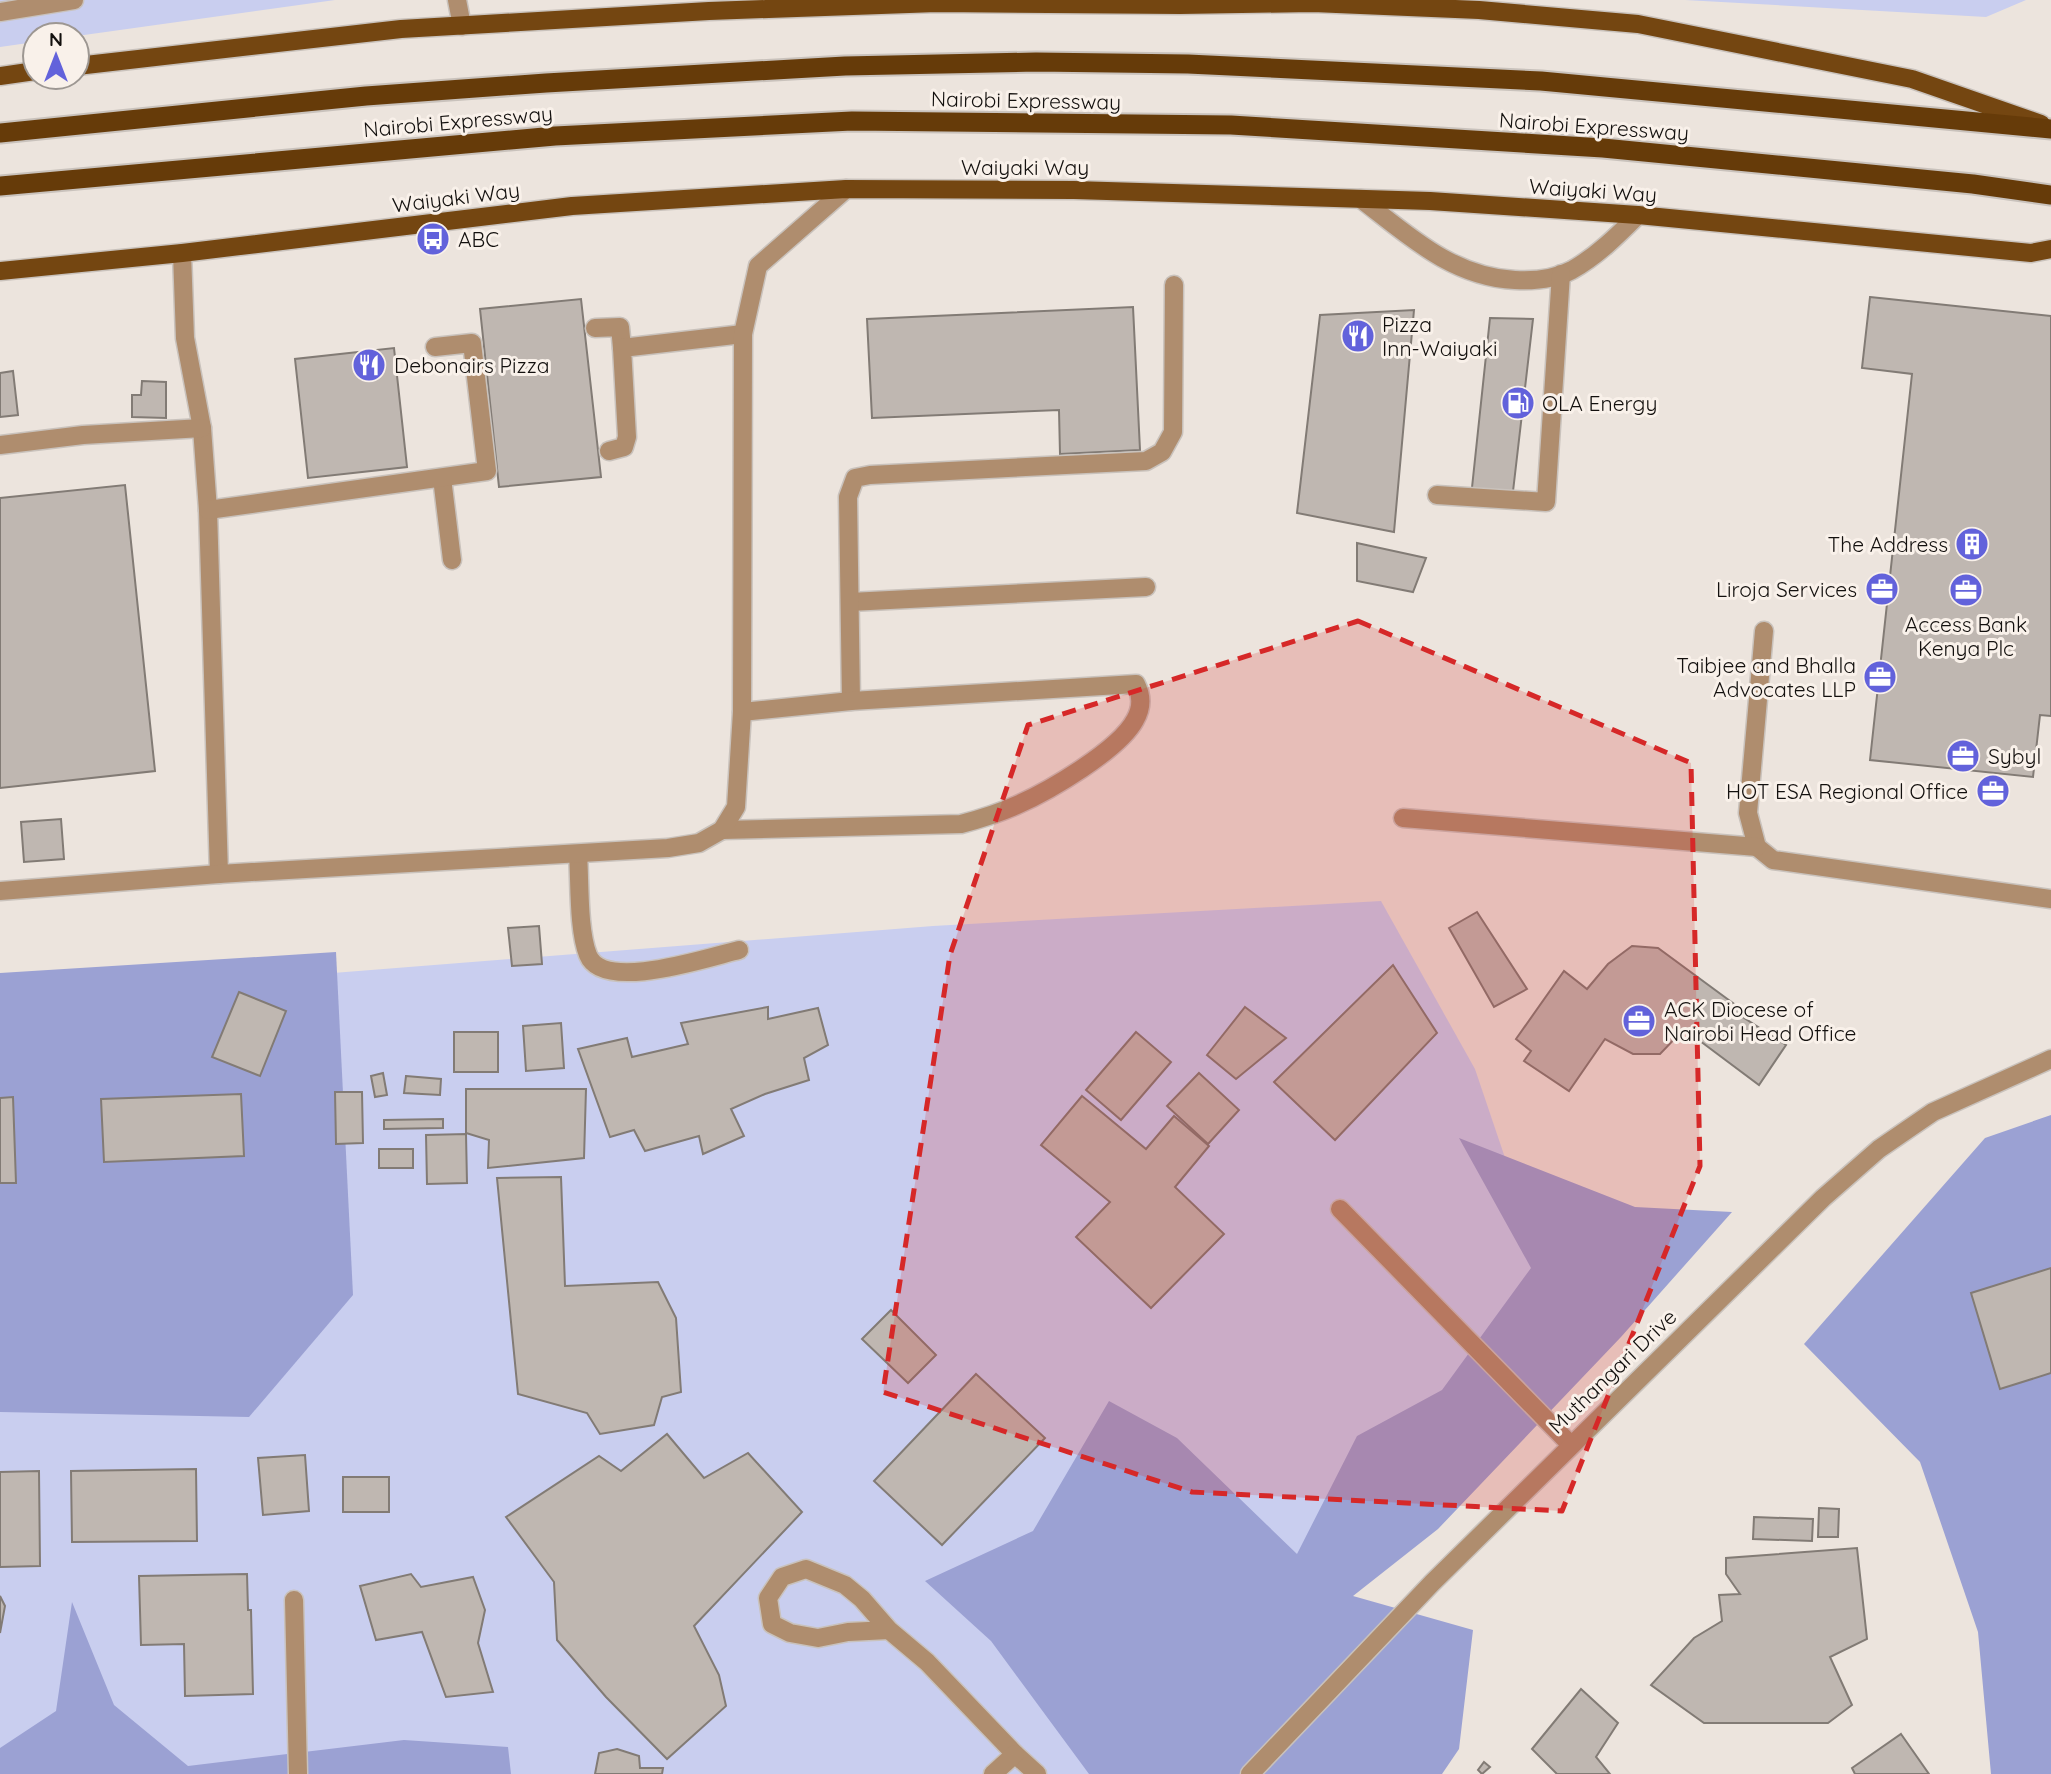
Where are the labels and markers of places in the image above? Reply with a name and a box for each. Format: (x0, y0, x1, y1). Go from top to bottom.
bus stop icon: ABC (414, 220, 452, 258)
place label: ABC (458, 226, 499, 252)
place label: Pizza Inn-Waiyaki (1382, 311, 1497, 361)
restaurant icon: Pizza Inn-Waiyaki (1339, 317, 1377, 355)
restaurant icon: Debonairs Pizza (350, 346, 388, 384)
place label: Debonairs Pizza (394, 352, 549, 378)
fuel station icon: OLA Energy (1499, 384, 1537, 422)
place label: OLA Energy (1542, 390, 1657, 416)
building icon: The Address (1953, 525, 1991, 563)
place label: The Address (1828, 531, 1948, 557)
office icon: Liroja Services (1863, 570, 1901, 608)
office icon: Access Bank Kenya Plc (1947, 571, 1985, 609)
place label: Liroja Services (1716, 576, 1857, 602)
place label: Access Bank Kenya Plc (1905, 611, 2027, 661)
place label: Taibjee and Bhalla Advocates LLP (1676, 652, 1856, 702)
office icon: Taibjee and Bhalla Advocates LLP (1861, 658, 1899, 696)
office icon: Sybyl (1944, 737, 1982, 775)
place label: Sybyl (1988, 743, 2041, 769)
office icon: HOT ESA Regional Office (1974, 772, 2012, 810)
place label: HOT ESA Regional Office (1726, 778, 1968, 804)
place label: ACK Diocese of Nairobi Head Office (1664, 996, 1856, 1046)
office icon: ACK Diocese of Nairobi Head Office (1620, 1002, 1658, 1040)

